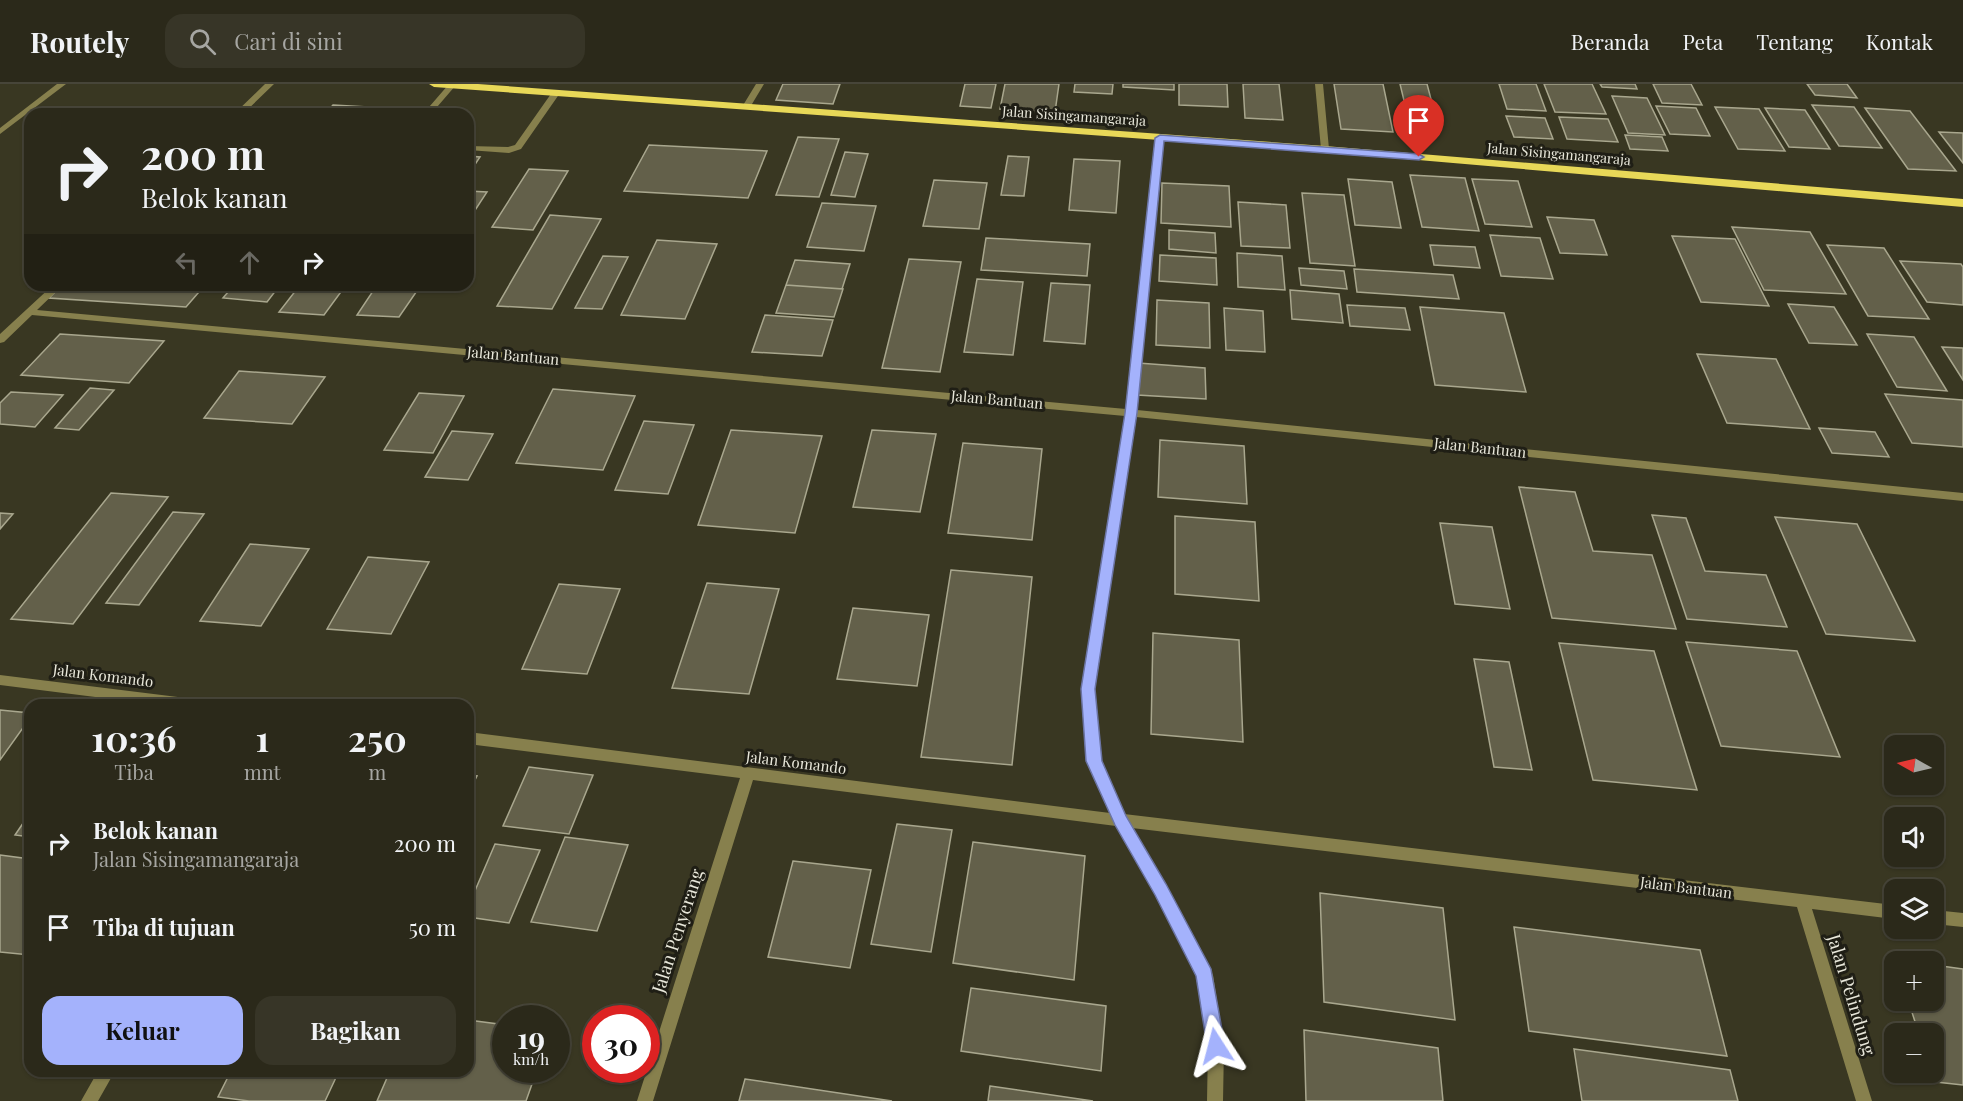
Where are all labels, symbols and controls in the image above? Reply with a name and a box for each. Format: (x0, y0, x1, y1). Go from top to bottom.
search box (165, 14, 585, 68)
text: Routely (30, 23, 129, 60)
icon: search (186, 25, 219, 58)
text: Cari di sini (234, 26, 343, 56)
text: Beranda (1571, 27, 1650, 55)
text: Peta (1683, 27, 1723, 55)
text: Tentang (1756, 27, 1833, 55)
text: Kontak (1866, 27, 1933, 55)
pin (1393, 95, 1444, 157)
street label: Jalan Sisingamangaraja (1000, 101, 1147, 130)
icon: arrive (1402, 104, 1435, 137)
text: 200 m (141, 125, 265, 181)
icon: right (42, 132, 120, 210)
street label: Jalan Sisingamangaraja (1485, 138, 1632, 169)
text: Belok kanan (141, 179, 288, 215)
icon: left (170, 246, 203, 279)
icon: ahead (233, 246, 266, 279)
icon: right (296, 246, 329, 279)
street label: Jalan Bantuan (465, 341, 560, 369)
street label: Jalan Bantuan (949, 385, 1044, 413)
street label: Jalan Bantuan (1432, 432, 1527, 462)
street label: Jalan Komando (51, 659, 155, 691)
text: 10:36 (91, 713, 177, 761)
text: 1 (255, 713, 269, 761)
text: 250 (348, 713, 407, 761)
north arrow (1884, 735, 1944, 795)
map controls (1884, 735, 1944, 1083)
street label: Jalan Komando (744, 746, 848, 778)
text: Tiba (114, 758, 154, 785)
text: mnt (244, 758, 281, 785)
text: m (368, 758, 386, 785)
button: sound (1884, 807, 1944, 867)
text: Belok kanan (93, 815, 218, 845)
icon: right (42, 827, 75, 860)
text: 200 m (394, 828, 456, 858)
text: Jalan Sisingamangaraja (93, 845, 299, 872)
street label: Jalan Penyerang (645, 865, 709, 997)
street label: Jalan Bantuan (1638, 871, 1733, 903)
button: layers (1884, 879, 1944, 939)
icon: arrive (42, 911, 75, 944)
text: Tiba di tujuan (93, 912, 235, 942)
text: 50 m (409, 912, 456, 942)
street label: Jalan Pelindung (1822, 930, 1882, 1059)
button: + (1884, 951, 1944, 1011)
button: Keluar (42, 996, 243, 1065)
button: Bagikan (255, 996, 456, 1065)
speed limit sign: 30 (582, 1005, 660, 1083)
position arrow (1184, 1014, 1248, 1078)
text: 19 (517, 1017, 545, 1057)
button: − (1884, 1023, 1944, 1083)
text: km/h (513, 1049, 549, 1069)

